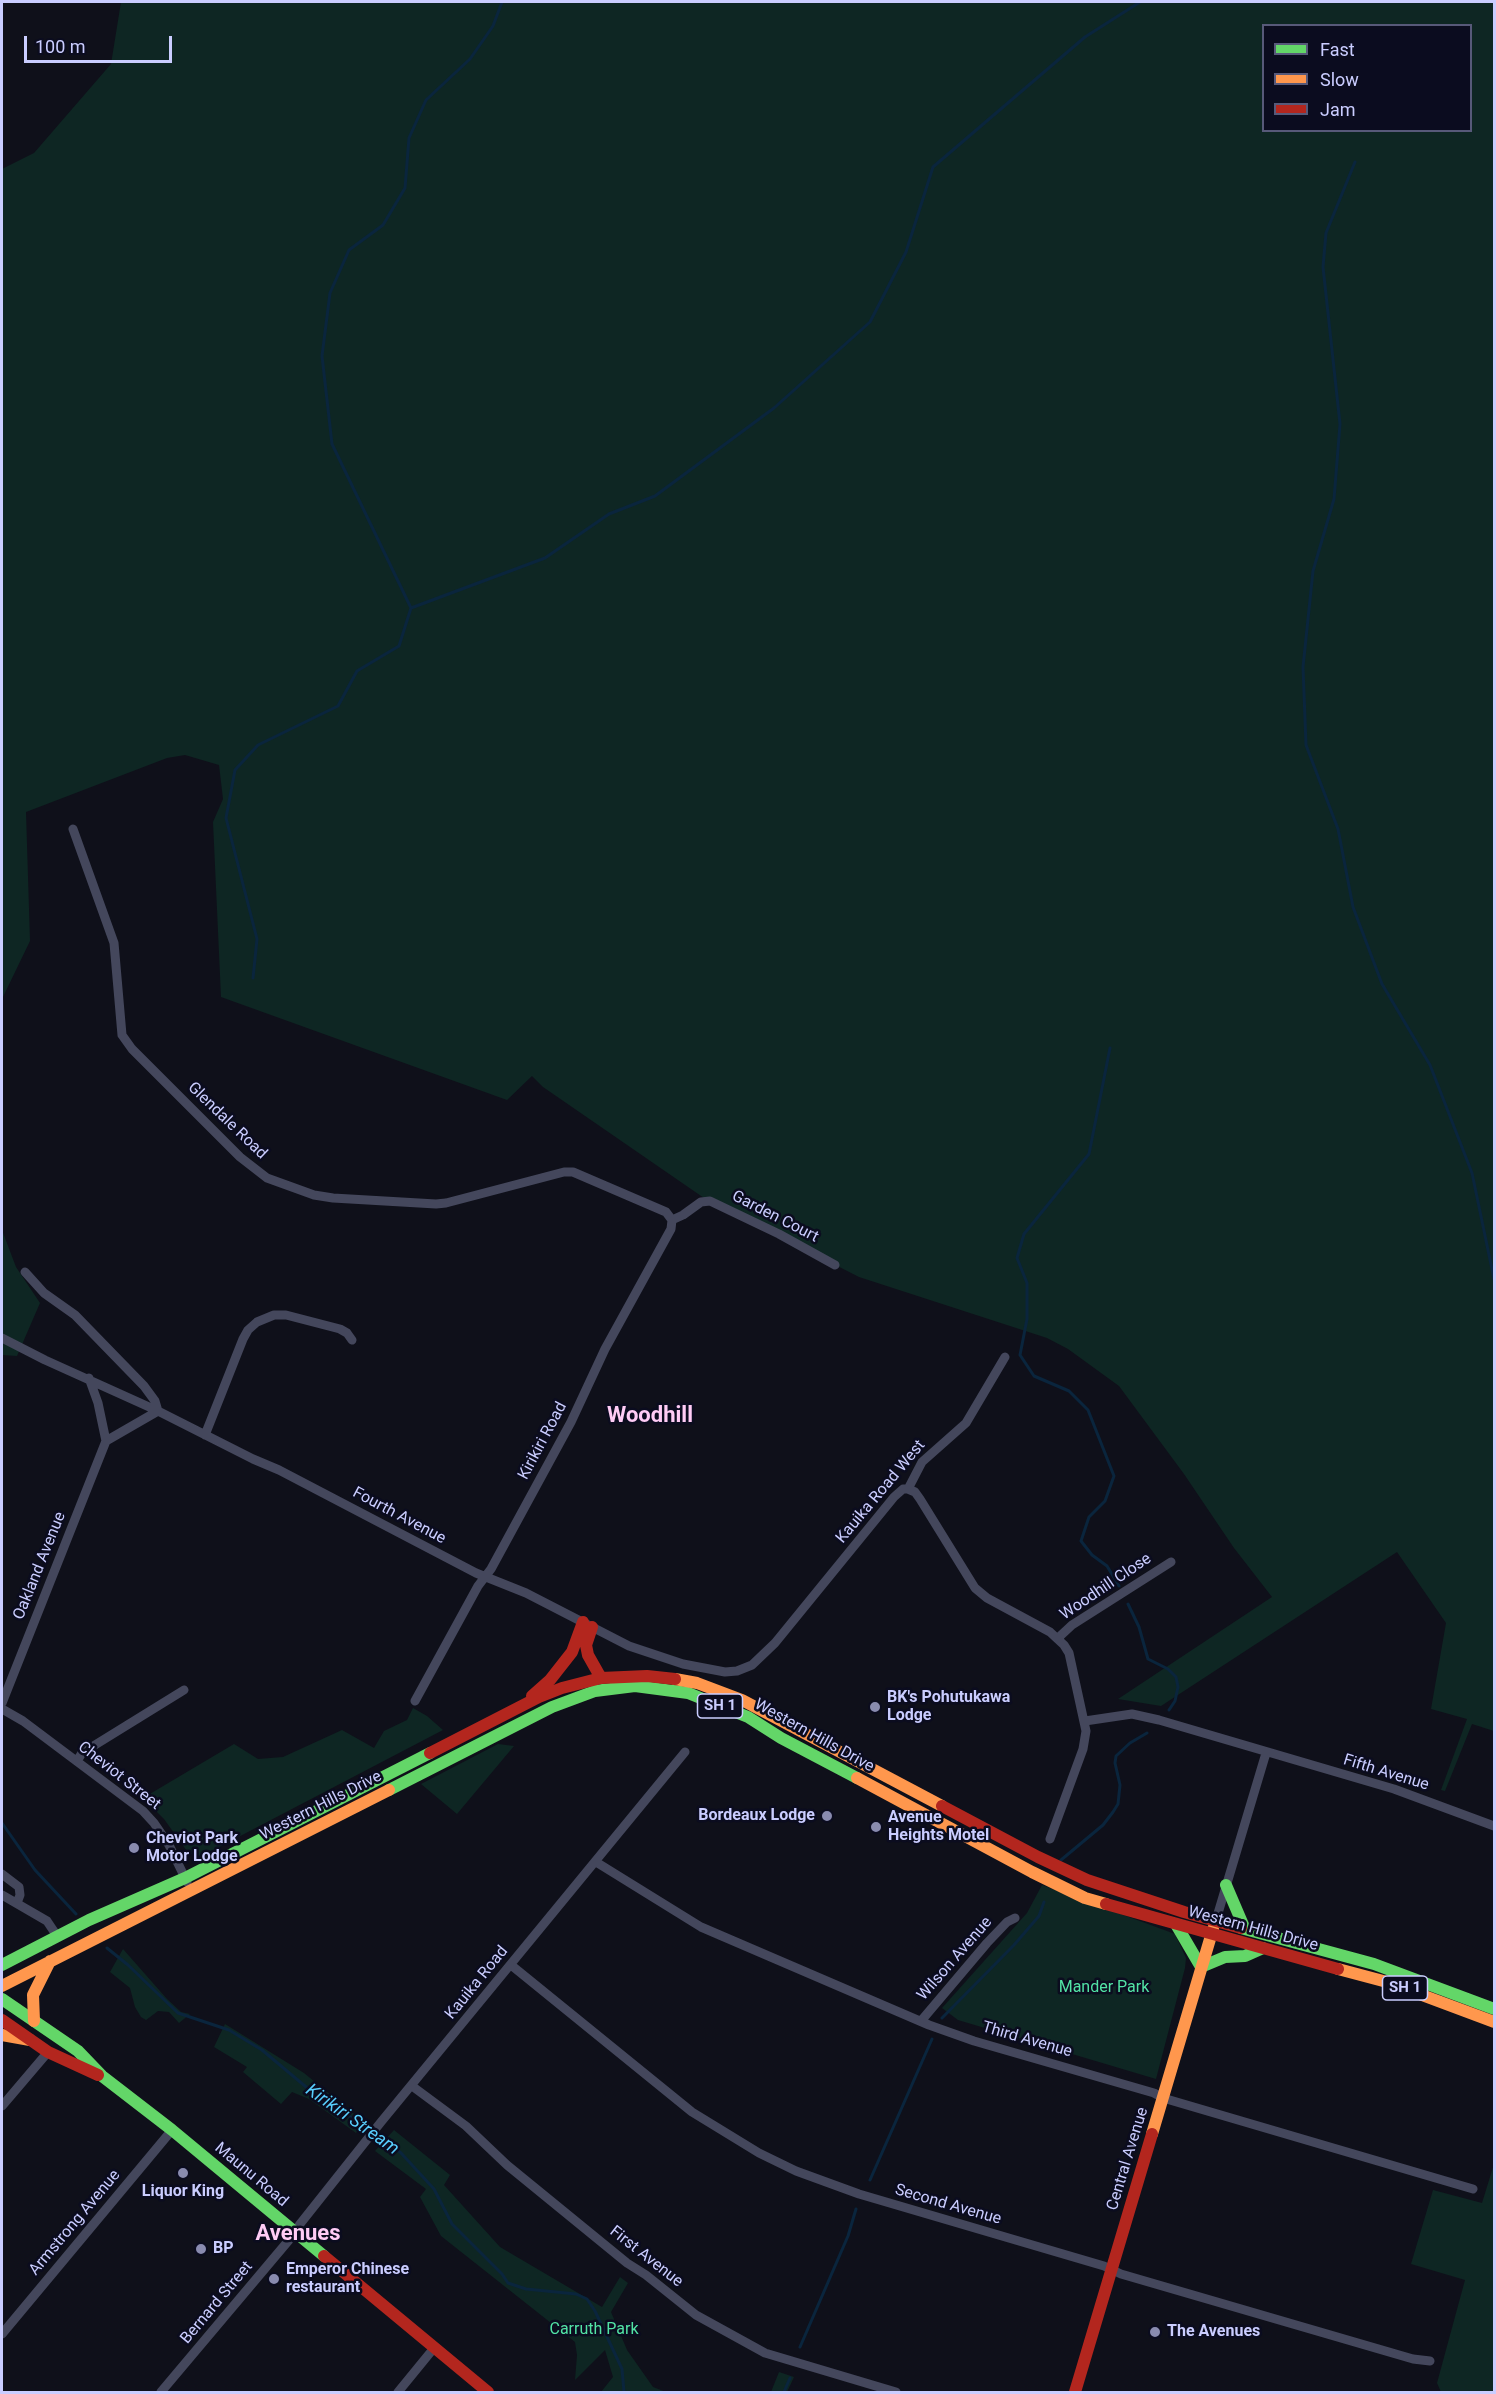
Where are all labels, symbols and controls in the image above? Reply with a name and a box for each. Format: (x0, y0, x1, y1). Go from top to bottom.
scale bar (27, 24, 176, 62)
legend (1262, 24, 1472, 132)
text: 100 m (35, 36, 86, 57)
text: Fast (1320, 39, 1355, 60)
text: Slow (1320, 69, 1359, 90)
text: Jam (1320, 99, 1356, 120)
street label: Glendale Road (183, 1078, 271, 1164)
street label: Garden Court (728, 1187, 822, 1247)
street label: Kirikiri Road (515, 1399, 571, 1483)
district label: Woodhill (607, 1403, 693, 1429)
street label: Kauika Road West (832, 1436, 930, 1548)
street label: Fourth Avenue (349, 1483, 449, 1549)
street label: Oakland Avenue (10, 1509, 70, 1623)
street label: Woodhill Close (1057, 1549, 1155, 1625)
place label: BK's Pohutukawa Lodge (887, 1688, 1010, 1726)
road number: SH 1 (698, 1694, 742, 1718)
street label: Western Hills Drive (751, 1695, 877, 1777)
marker: BK's Pohutukawa Lodge (868, 1700, 882, 1714)
street label: Cheviot Street (74, 1738, 164, 1814)
street label: Fifth Avenue (1341, 1751, 1431, 1795)
street label: Western Hills Drive (257, 1767, 385, 1845)
place label: Bordeaux Lodge (698, 1806, 815, 1826)
place label: Avenue Heights Motel (888, 1808, 989, 1846)
marker: Bordeaux Lodge (820, 1809, 834, 1823)
marker: Avenue Heights Motel (869, 1820, 883, 1834)
place label: Cheviot Park Motor Lodge (146, 1829, 238, 1867)
marker: Cheviot Park Motor Lodge (127, 1841, 141, 1855)
street label: Western Hills Drive (1186, 1902, 1320, 1956)
street label: Wilson Avenue (913, 1913, 997, 2005)
street label: Kauika Road (442, 1942, 512, 2024)
road number: SH 1 (1382, 1976, 1428, 2000)
park label: Mander Park (1059, 1978, 1149, 1998)
street label: Third Avenue (980, 2018, 1074, 2062)
water label: Kirikiri Stream (301, 2080, 403, 2160)
street label: Central Avenue (1103, 2105, 1153, 2213)
street label: Maunu Road (210, 2139, 292, 2211)
street label: Armstrong Avenue (25, 2166, 125, 2280)
marker: Liquor King (176, 2166, 190, 2180)
street label: Second Avenue (893, 2181, 1003, 2229)
place label: Liquor King (142, 2182, 224, 2202)
district label: Avenues (256, 2221, 340, 2247)
street label: First Avenue (605, 2222, 687, 2292)
place label: BP (213, 2239, 234, 2259)
marker: BP (194, 2242, 208, 2256)
street label: Bernard Street (177, 2258, 257, 2348)
place label: Emperor Chinese restaurant (286, 2260, 409, 2298)
marker: Emperor Chinese restaurant (267, 2272, 281, 2286)
park label: Carruth Park (549, 2320, 639, 2340)
place label: The Avenues (1167, 2322, 1260, 2342)
marker: The Avenues (1148, 2325, 1162, 2339)

